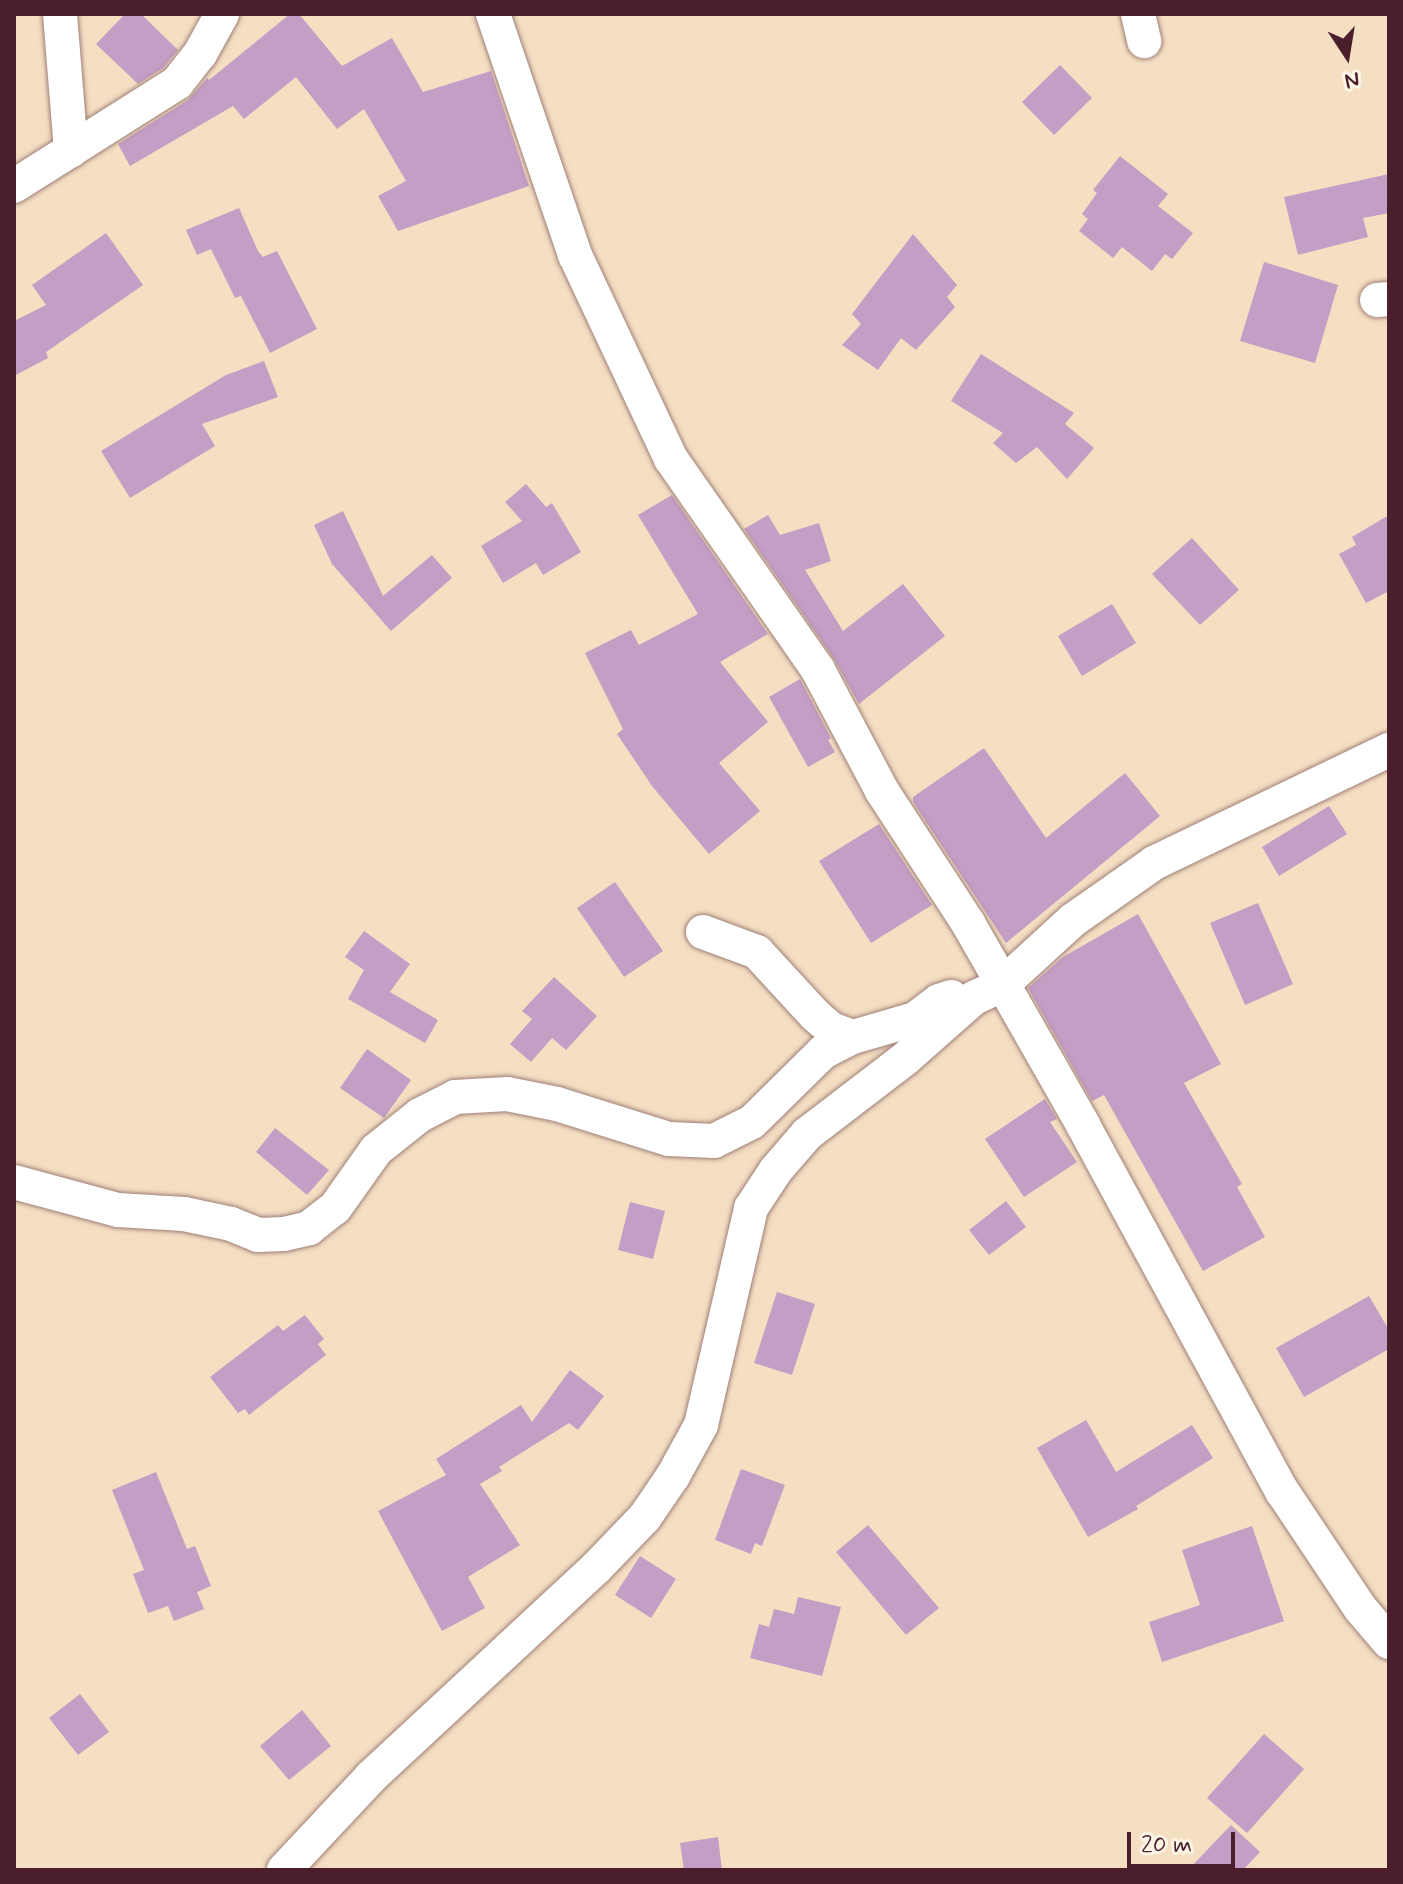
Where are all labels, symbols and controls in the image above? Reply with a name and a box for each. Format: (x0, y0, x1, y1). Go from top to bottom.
north arrow (1307, 16, 1387, 96)
text: N (1342, 64, 1362, 95)
scale bar (1131, 1816, 1239, 1866)
text: 20 m (1141, 1830, 1192, 1861)

